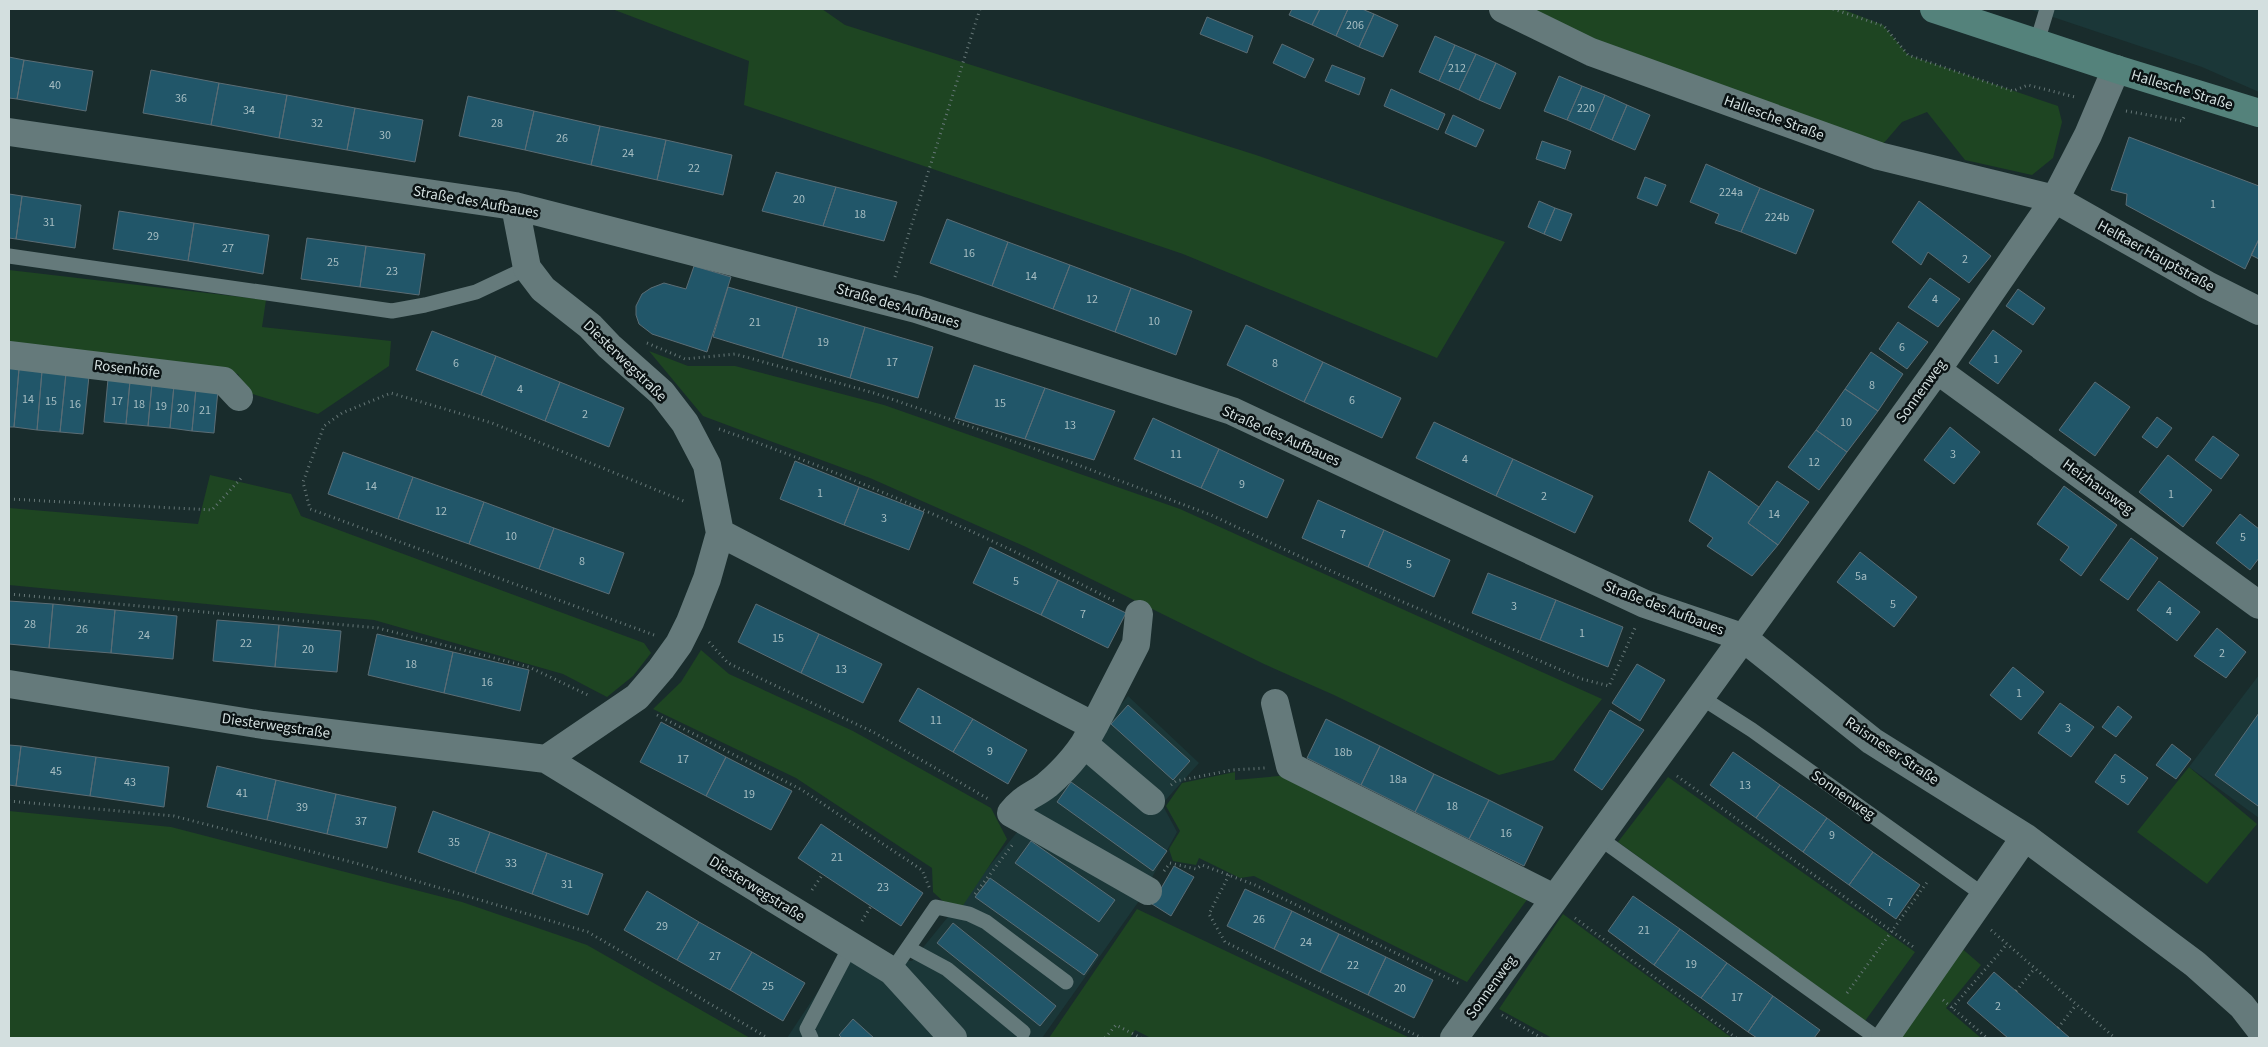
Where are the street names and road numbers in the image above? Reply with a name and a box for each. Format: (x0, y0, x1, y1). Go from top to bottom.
street label: Hallesche Straße (2129, 65, 2235, 115)
street label: Hallesche Straße (1721, 90, 1827, 146)
street label: Straße des Aufbaues (411, 181, 541, 223)
street label: Helftaer Hauptstraße (2094, 215, 2218, 297)
street label: Straße des Aufbaues (834, 278, 962, 334)
street label: Diesterwegstraße (578, 315, 672, 407)
street label: Rosenhöfe (93, 355, 161, 383)
street label: Sonnenweg (1891, 355, 1951, 427)
street label: Straße des Aufbaues (1219, 401, 1343, 471)
street label: Heizhausweg (2058, 454, 2138, 520)
street label: Straße des Aufbaues (1601, 575, 1727, 641)
street label: Diesterwegstraße (220, 708, 332, 744)
street label: Raismeser Straße (1841, 712, 1943, 790)
street label: Sonnenweg (1807, 765, 1880, 825)
street label: Diesterwegstraße (705, 851, 809, 927)
street label: Sonnenweg (1461, 951, 1521, 1023)

